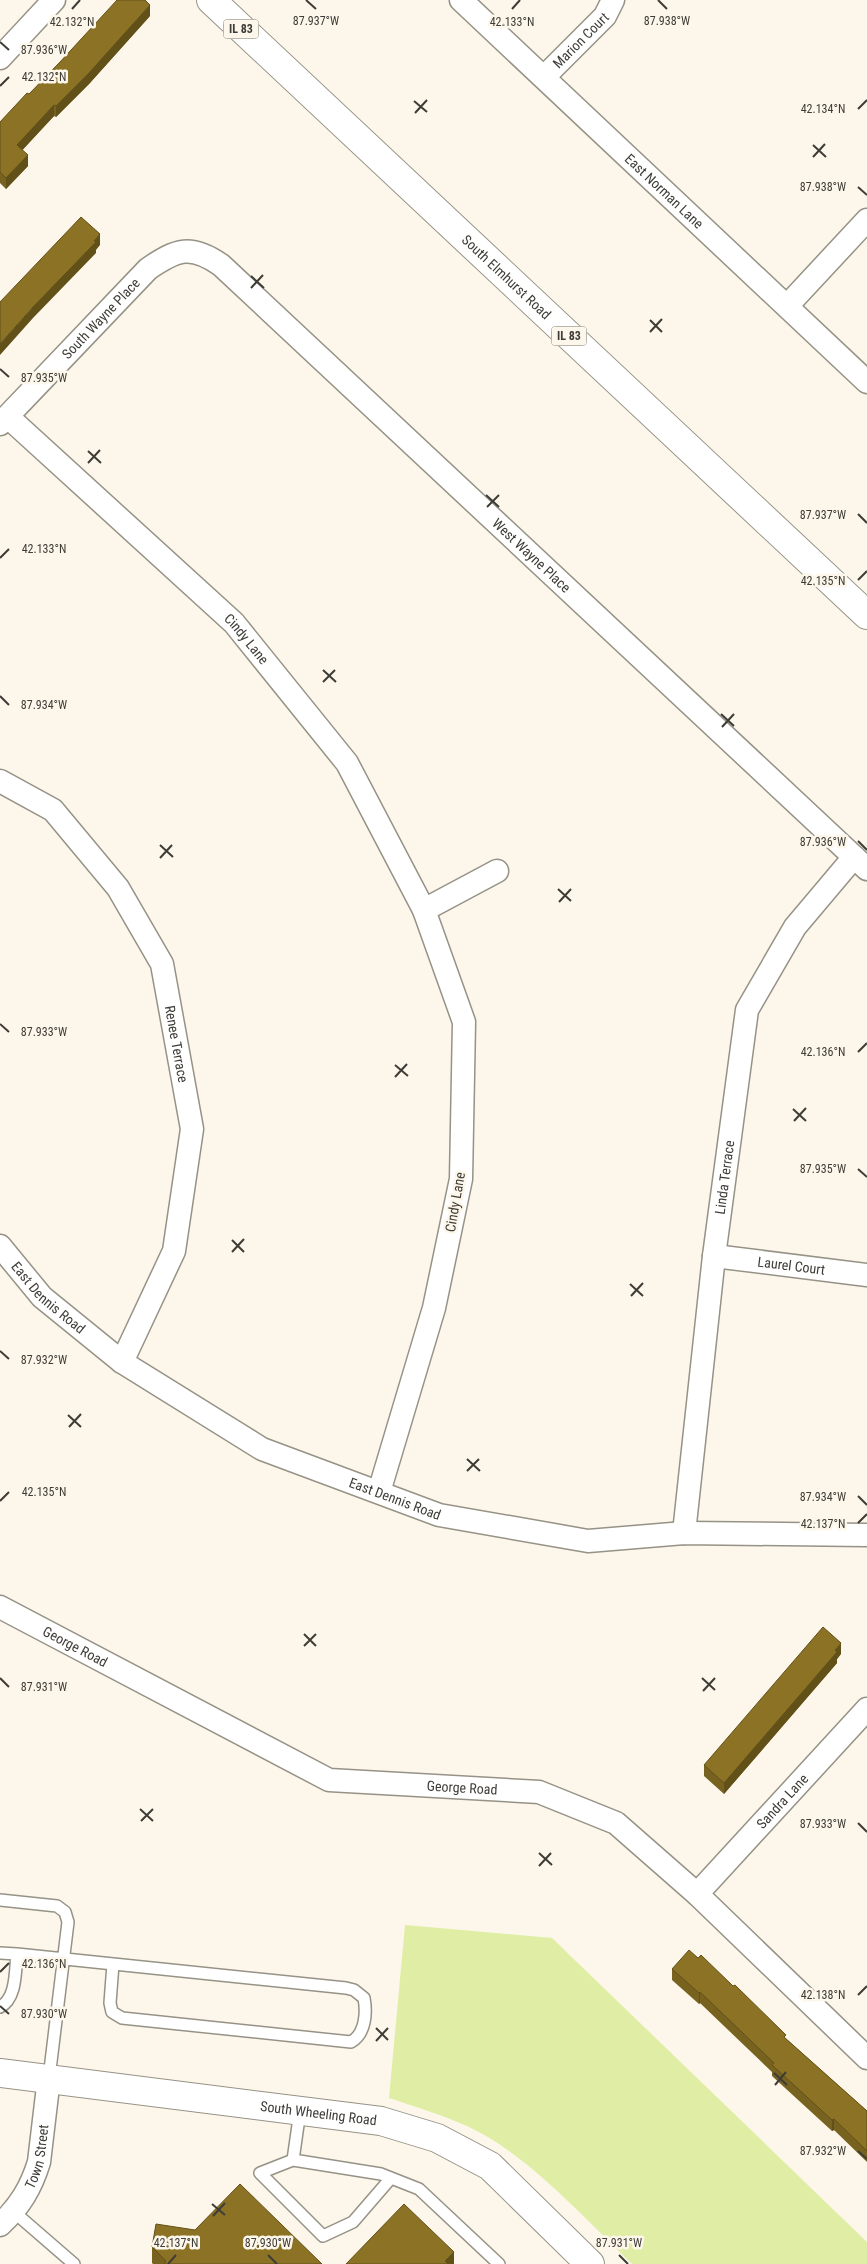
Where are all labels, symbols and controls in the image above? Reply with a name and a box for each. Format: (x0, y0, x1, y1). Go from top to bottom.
street label: Marion Court (550, 9, 612, 71)
text: 87.937°W (293, 14, 339, 28)
text: 87.938°W (644, 14, 690, 28)
text: 42.132°N (50, 15, 94, 29)
text: 42.133°N (490, 15, 534, 29)
road number: IL 83 (224, 20, 258, 38)
text: 87.936°W (21, 43, 67, 57)
text: 42.132°N (22, 70, 66, 84)
text: 42.134°N (801, 102, 845, 116)
street label: East Norman Lane (622, 151, 707, 232)
text: 87.938°W (800, 180, 846, 194)
street label: South Elmhurst Road (459, 232, 554, 322)
street label: South Wayne Place (59, 274, 143, 362)
road number: IL 83 (552, 326, 586, 346)
text: 87.935°W (21, 371, 67, 385)
text: 87.937°W (800, 508, 846, 522)
street label: West Wayne Place (489, 515, 574, 596)
text: 42.133°N (22, 542, 66, 556)
text: 42.135°N (801, 574, 845, 588)
street label: Cindy Lane (221, 610, 272, 668)
text: 87.934°W (21, 698, 67, 712)
text: 87.936°W (800, 835, 846, 849)
street label: Renee Terrace (162, 1004, 191, 1084)
text: 87.933°W (21, 1025, 67, 1039)
text: 42.136°N (801, 1045, 845, 1059)
street label: Linda Terrace (712, 1139, 737, 1215)
text: 87.935°W (800, 1162, 846, 1176)
street label: Cindy Lane (442, 1170, 468, 1233)
street label: Laurel Court (757, 1253, 826, 1278)
street label: East Dennis Road (8, 1258, 88, 1337)
text: 87.932°W (21, 1353, 67, 1367)
street label: East Dennis Road (347, 1474, 443, 1523)
text: 42.135°N (22, 1485, 66, 1499)
text: 87.934°W (800, 1490, 846, 1504)
text: 42.137°N (801, 1517, 845, 1531)
street label: George Road (40, 1623, 110, 1670)
text: 87.931°W (21, 1680, 67, 1694)
street label: Sandra Lane (753, 1770, 812, 1832)
street label: George Road (426, 1778, 498, 1798)
text: 87.933°W (800, 1817, 846, 1831)
text: 42.136°N (22, 1957, 66, 1971)
text: 42.138°N (801, 1988, 845, 2002)
text: 87.930°W (21, 2007, 67, 2021)
street label: South Wheeling Road (259, 2098, 378, 2128)
street label: Town Street (22, 2124, 51, 2191)
text: 87.932°W (800, 2144, 846, 2158)
text: 42.137°N (154, 2236, 198, 2250)
text: 87.930°W (245, 2236, 291, 2250)
text: 87.931°W (596, 2236, 642, 2250)

